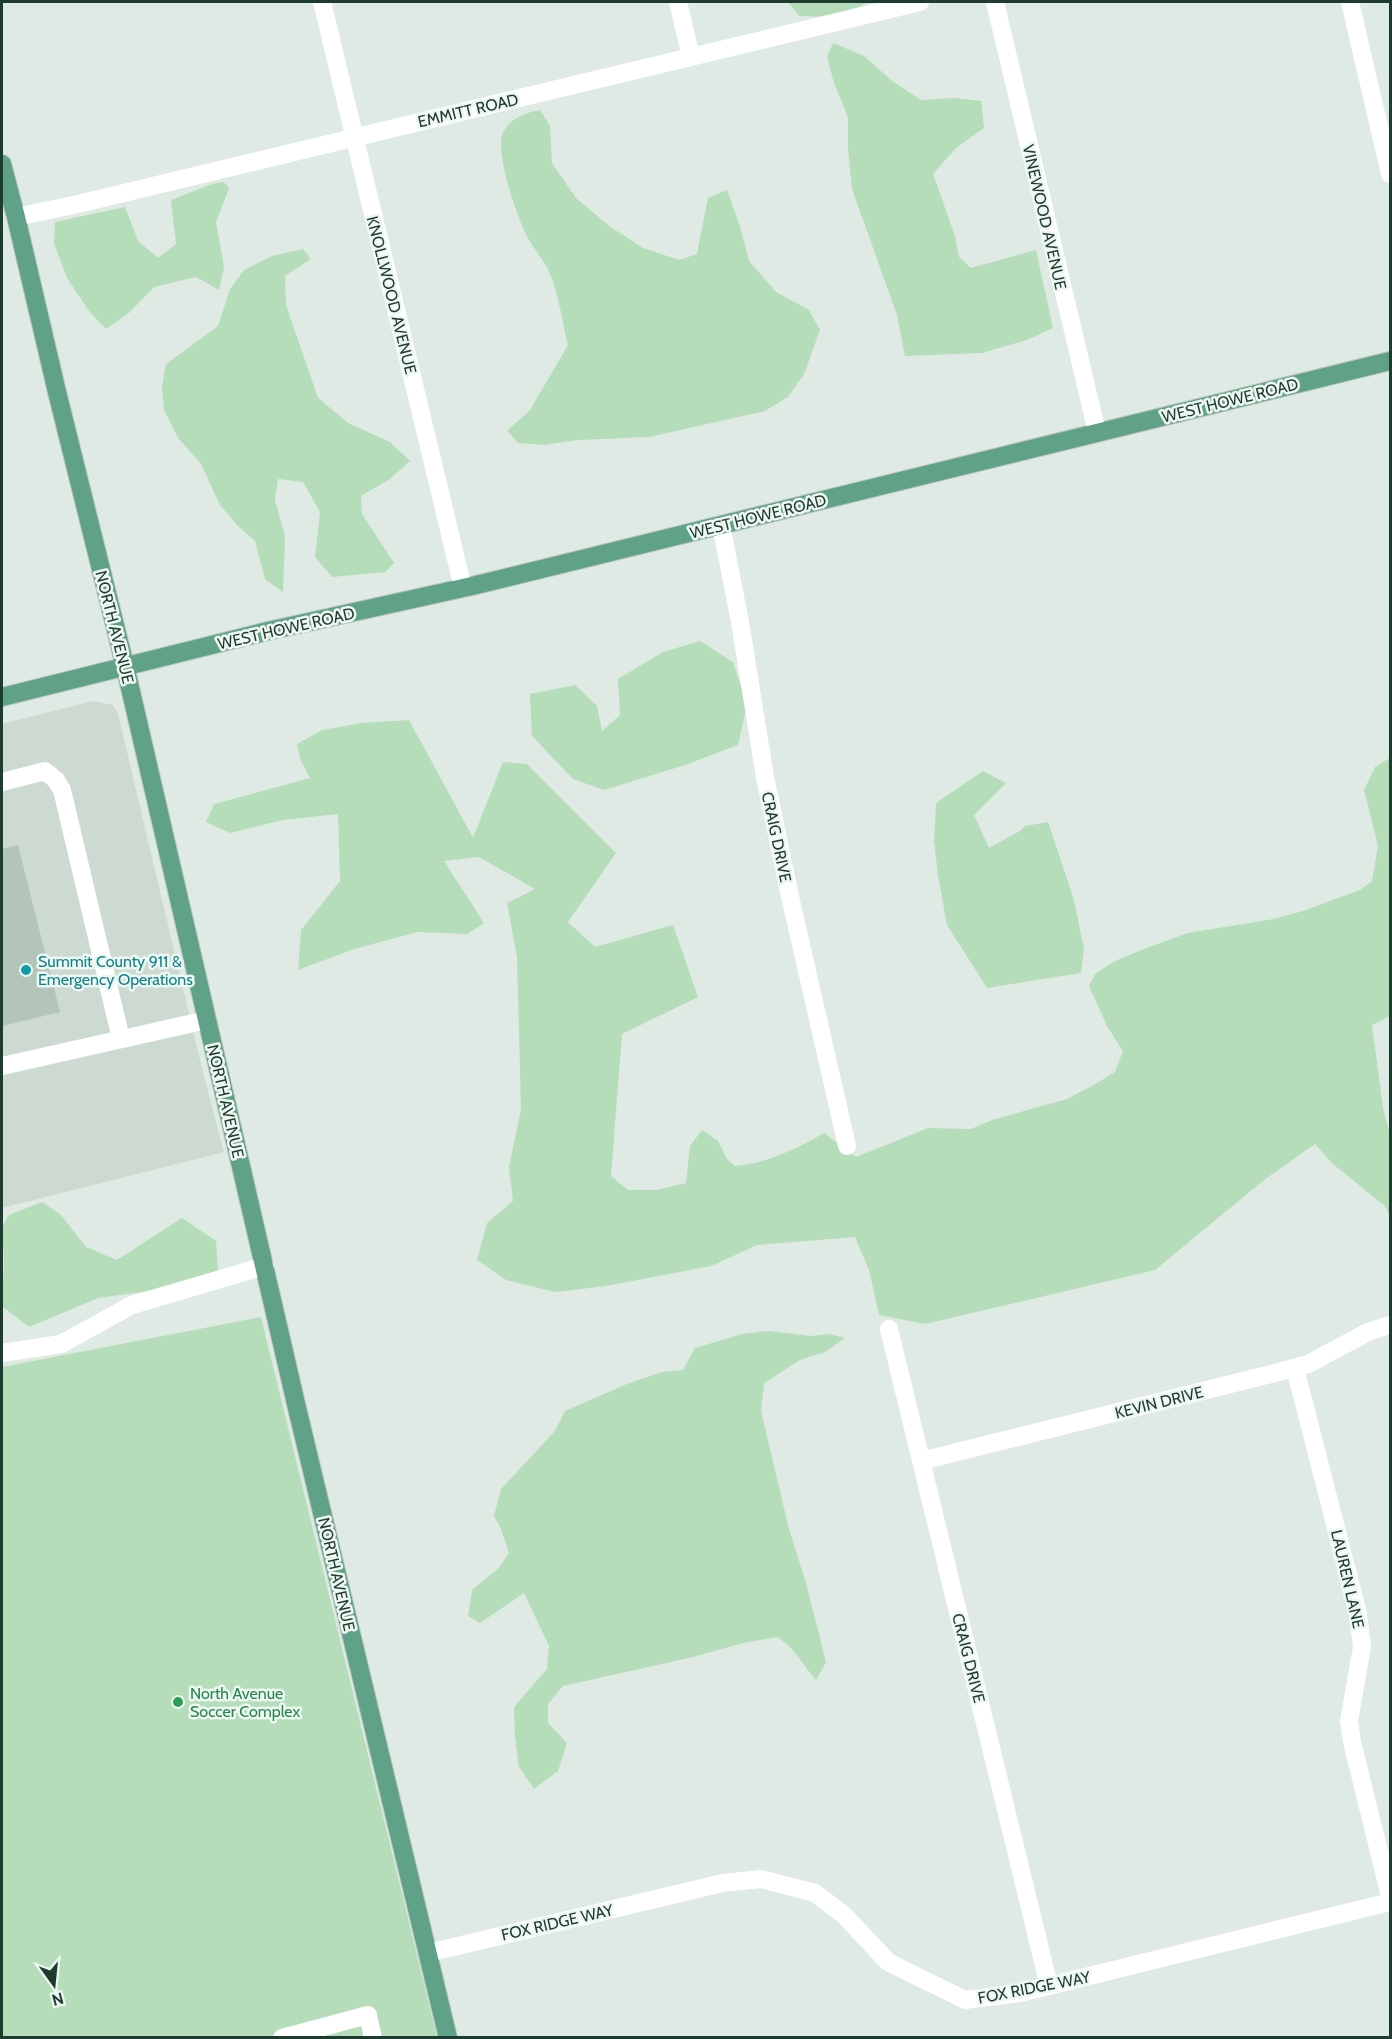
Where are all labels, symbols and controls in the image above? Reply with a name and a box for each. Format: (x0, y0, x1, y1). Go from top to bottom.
street label: EMMITT ROAD (416, 90, 520, 131)
street label: VINEWOOD AVENUE (1019, 143, 1070, 292)
street label: KNOLLWOOD AVENUE (363, 214, 420, 376)
street label: WEST HOWE ROAD (1160, 374, 1300, 427)
street label: WEST HOWE ROAD (688, 490, 828, 543)
street label: NORTH AVENUE (91, 569, 138, 686)
street label: WEST HOWE ROAD (216, 604, 356, 653)
street label: CRAIG DRIVE (758, 790, 795, 884)
place label: Summit County 911 & Emergency Operations (38, 952, 193, 989)
marker: Summit County 911 & Emergency Operations (19, 963, 33, 977)
street label: NORTH AVENUE (203, 1043, 248, 1160)
street label: KEVIN DRIVE (1113, 1382, 1206, 1423)
street label: NORTH AVENUE (314, 1516, 359, 1633)
street label: LAUREN LANE (1327, 1528, 1368, 1630)
street label: CRAIG DRIVE (948, 1611, 989, 1705)
place label: North Avenue Soccer Complex (190, 1684, 300, 1721)
marker: North Avenue Soccer Complex (171, 1695, 185, 1709)
street label: FOX RIDGE WAY (499, 1900, 616, 1945)
north arrow (24, 1955, 84, 2015)
street label: FOX RIDGE WAY (976, 1967, 1093, 2008)
text: N (50, 1988, 66, 2010)

